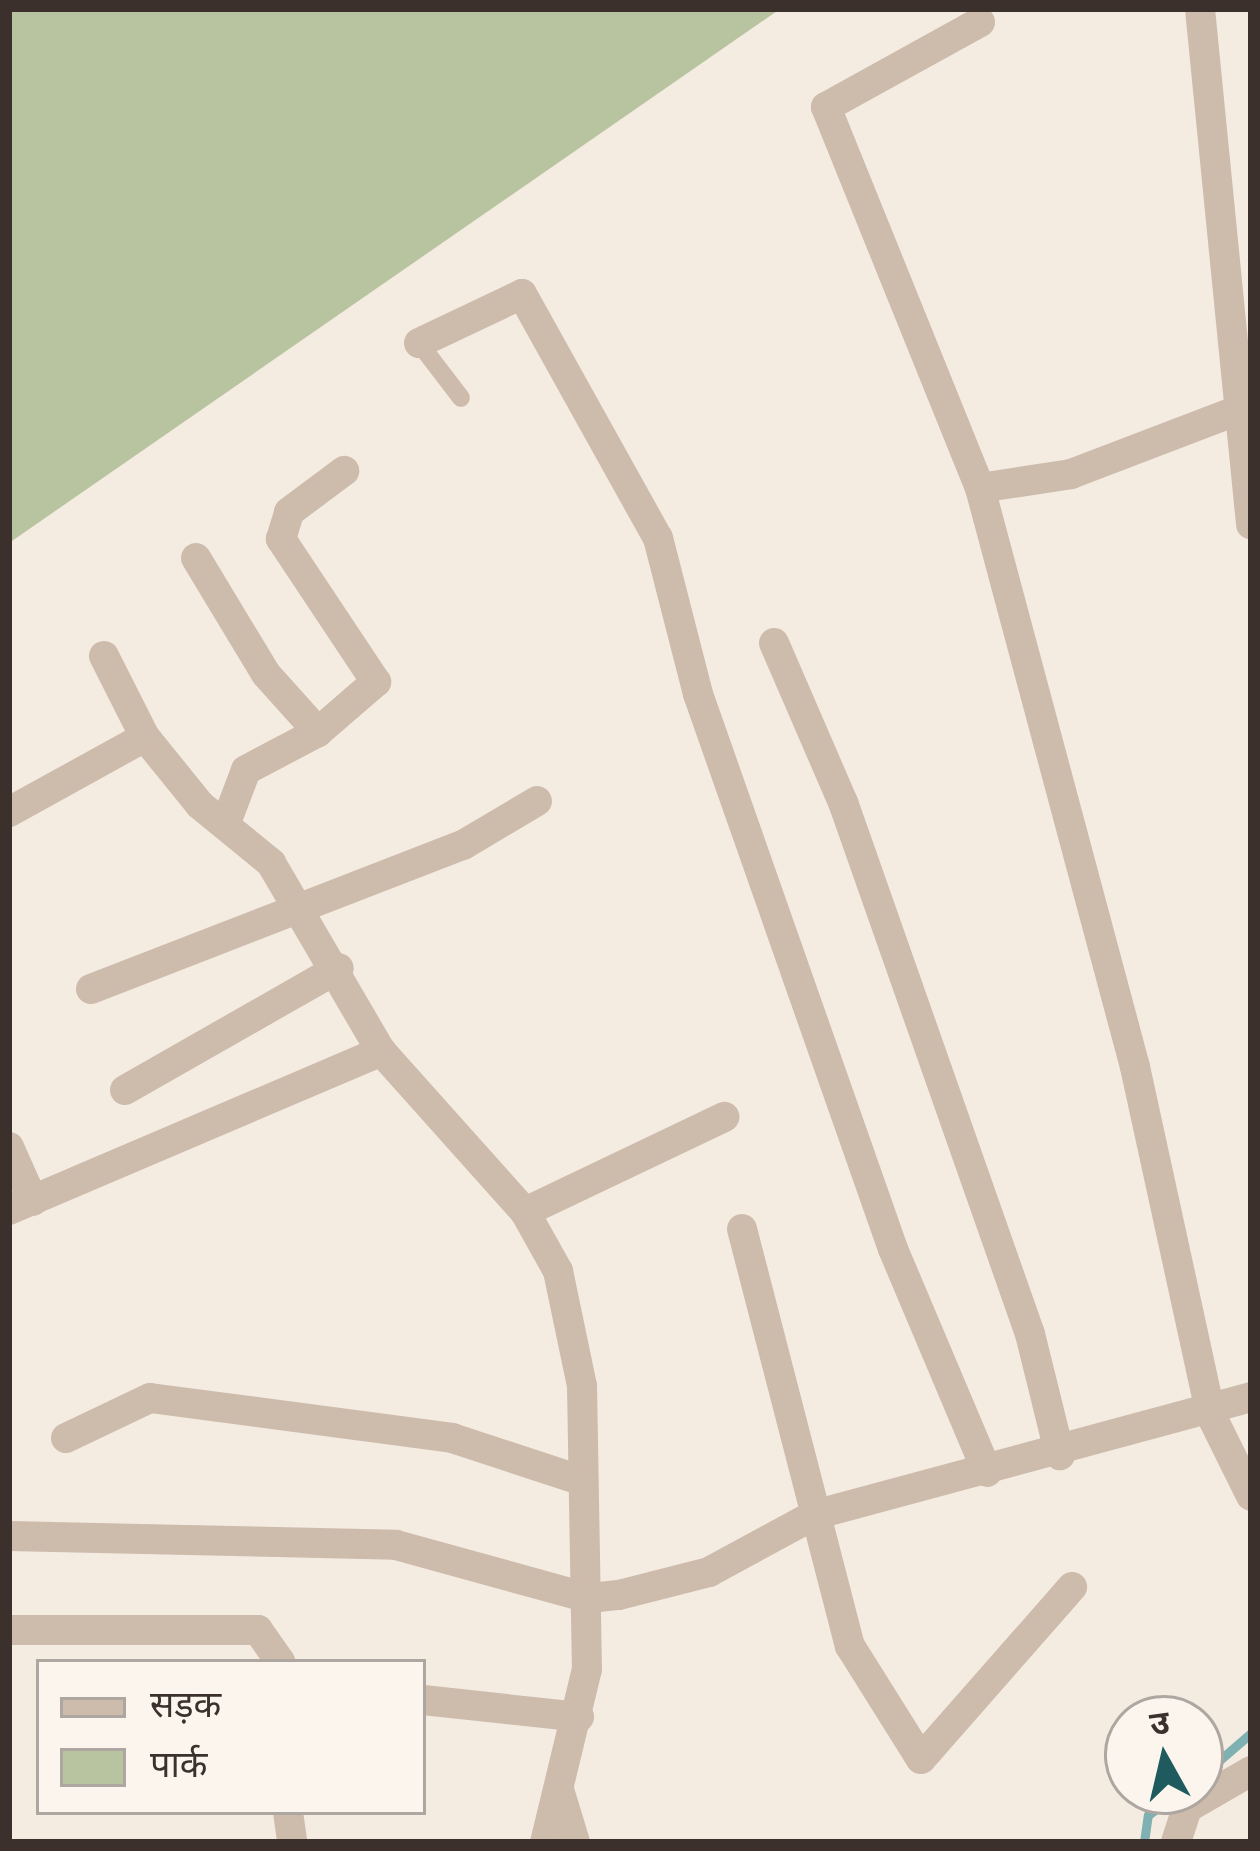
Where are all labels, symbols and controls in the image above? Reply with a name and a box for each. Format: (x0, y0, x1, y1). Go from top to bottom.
legend (36, 1659, 426, 1815)
text: सड़क (150, 1683, 221, 1725)
north arrow (1104, 1695, 1224, 1815)
text: उ (1147, 1702, 1172, 1742)
text: पार्क (150, 1743, 207, 1785)

